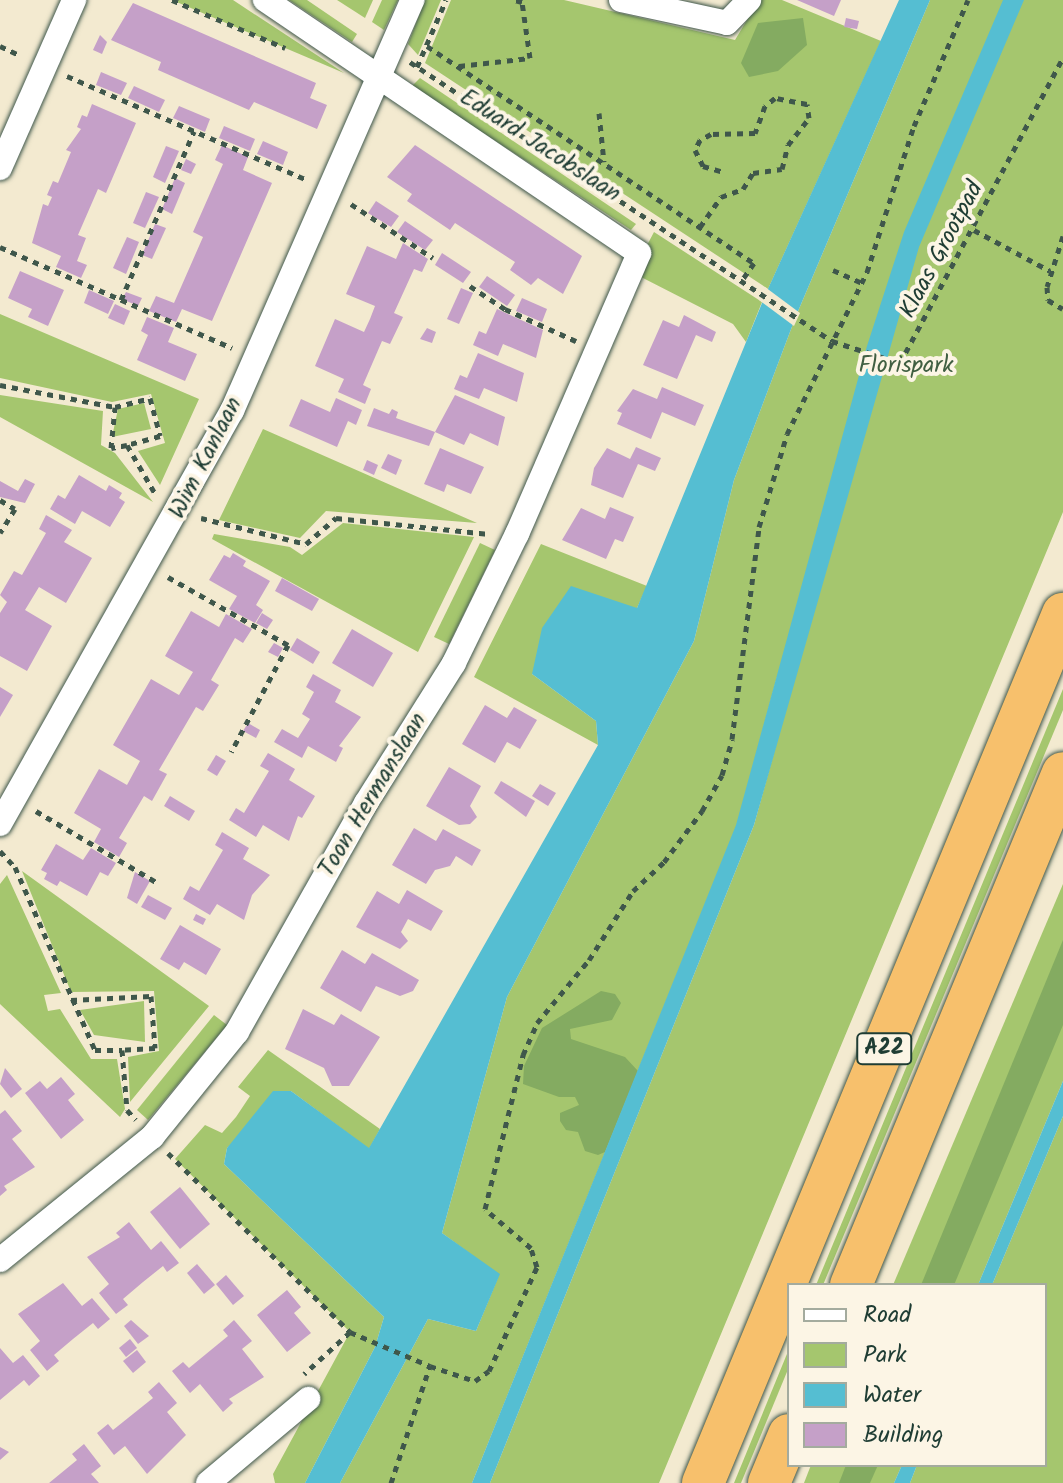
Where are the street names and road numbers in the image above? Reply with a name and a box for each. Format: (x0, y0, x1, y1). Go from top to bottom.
street label: Eduard Jacobslaan (454, 83, 626, 209)
street label: Klaas Grootpad (894, 177, 990, 323)
street label: Wim Kanlaan (163, 392, 249, 524)
street label: Toon Hermanslaan (313, 708, 433, 882)
road number: A22 (856, 1031, 912, 1067)

